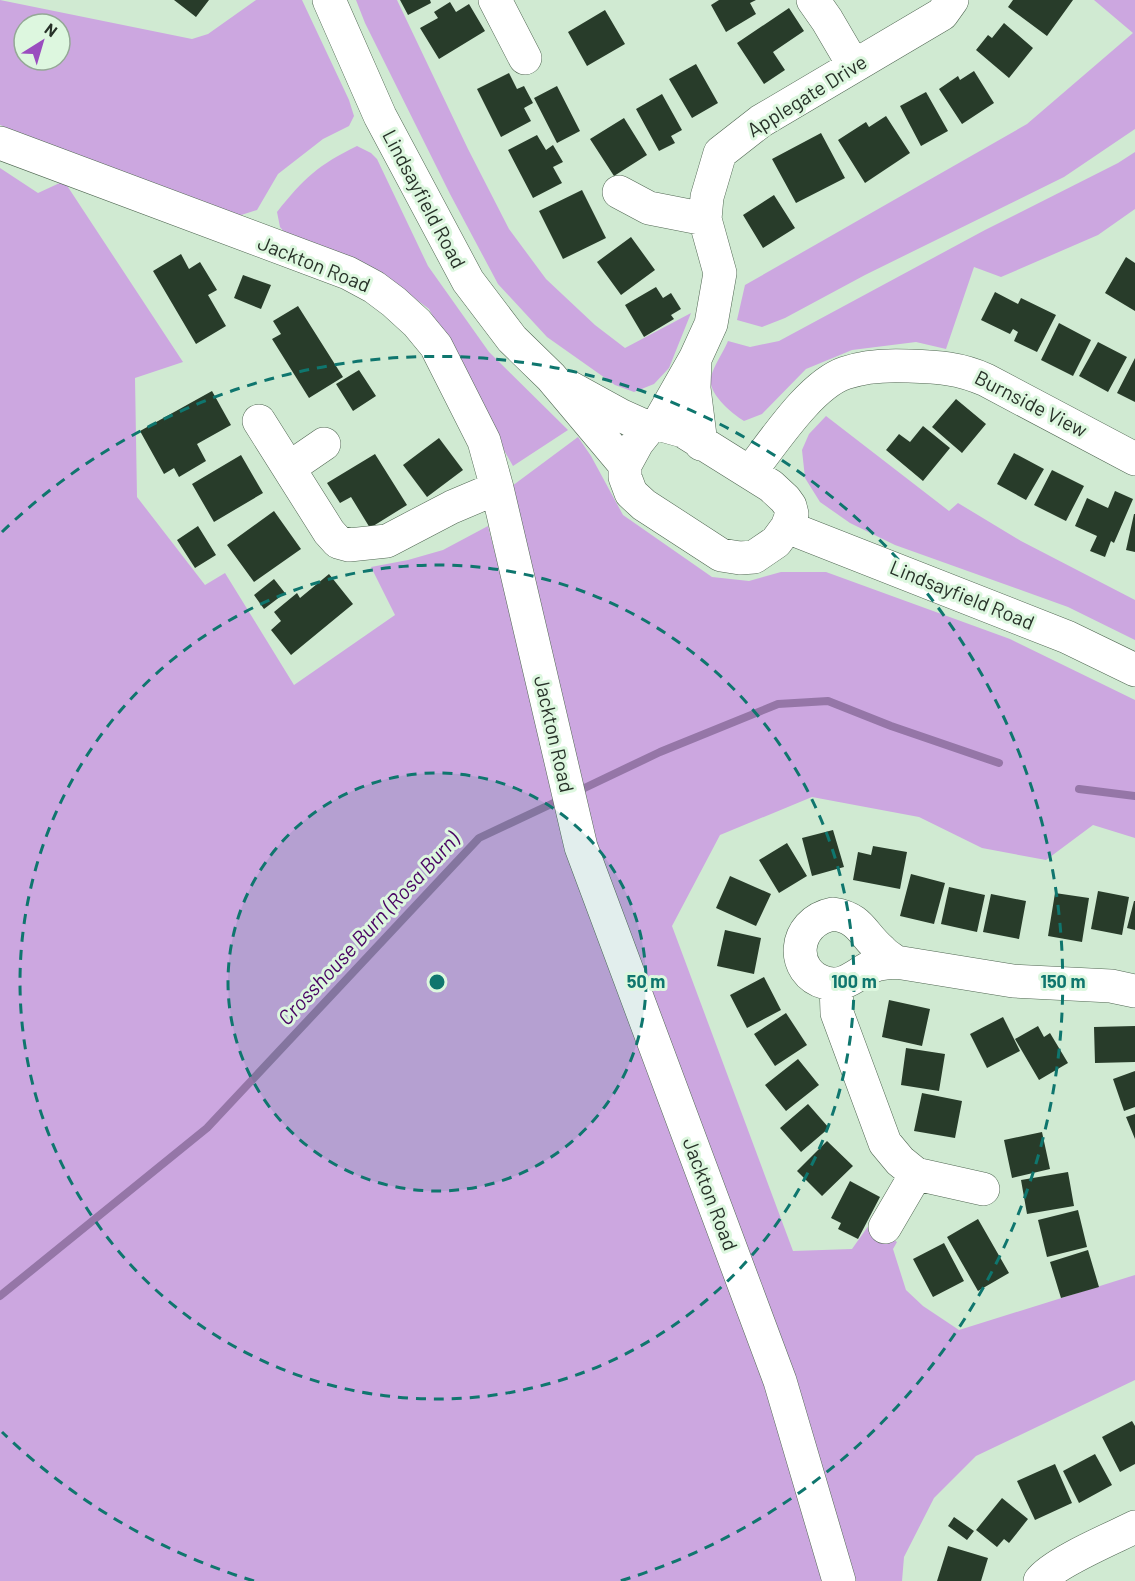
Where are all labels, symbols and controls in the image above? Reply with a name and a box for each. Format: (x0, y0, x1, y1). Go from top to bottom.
north arrow (12, 12, 72, 72)
text: N (41, 19, 61, 40)
street label: Applegate Drive (742, 49, 871, 142)
street label: Lindsayfield Road (378, 125, 472, 272)
street label: Jackton Road (255, 230, 374, 296)
street label: Burnside View (971, 364, 1092, 442)
street label: Lindsayfield Road (887, 554, 1038, 634)
street label: Jackton Road (530, 673, 580, 794)
water label: Crosshouse Burn (Rosa Burn) (272, 826, 464, 1030)
text: 50 m (627, 970, 665, 992)
text: 100 m (831, 970, 877, 992)
text: 150 m (1041, 970, 1085, 992)
centre of rings (427, 972, 447, 992)
street label: Jackton Road (678, 1134, 743, 1254)

